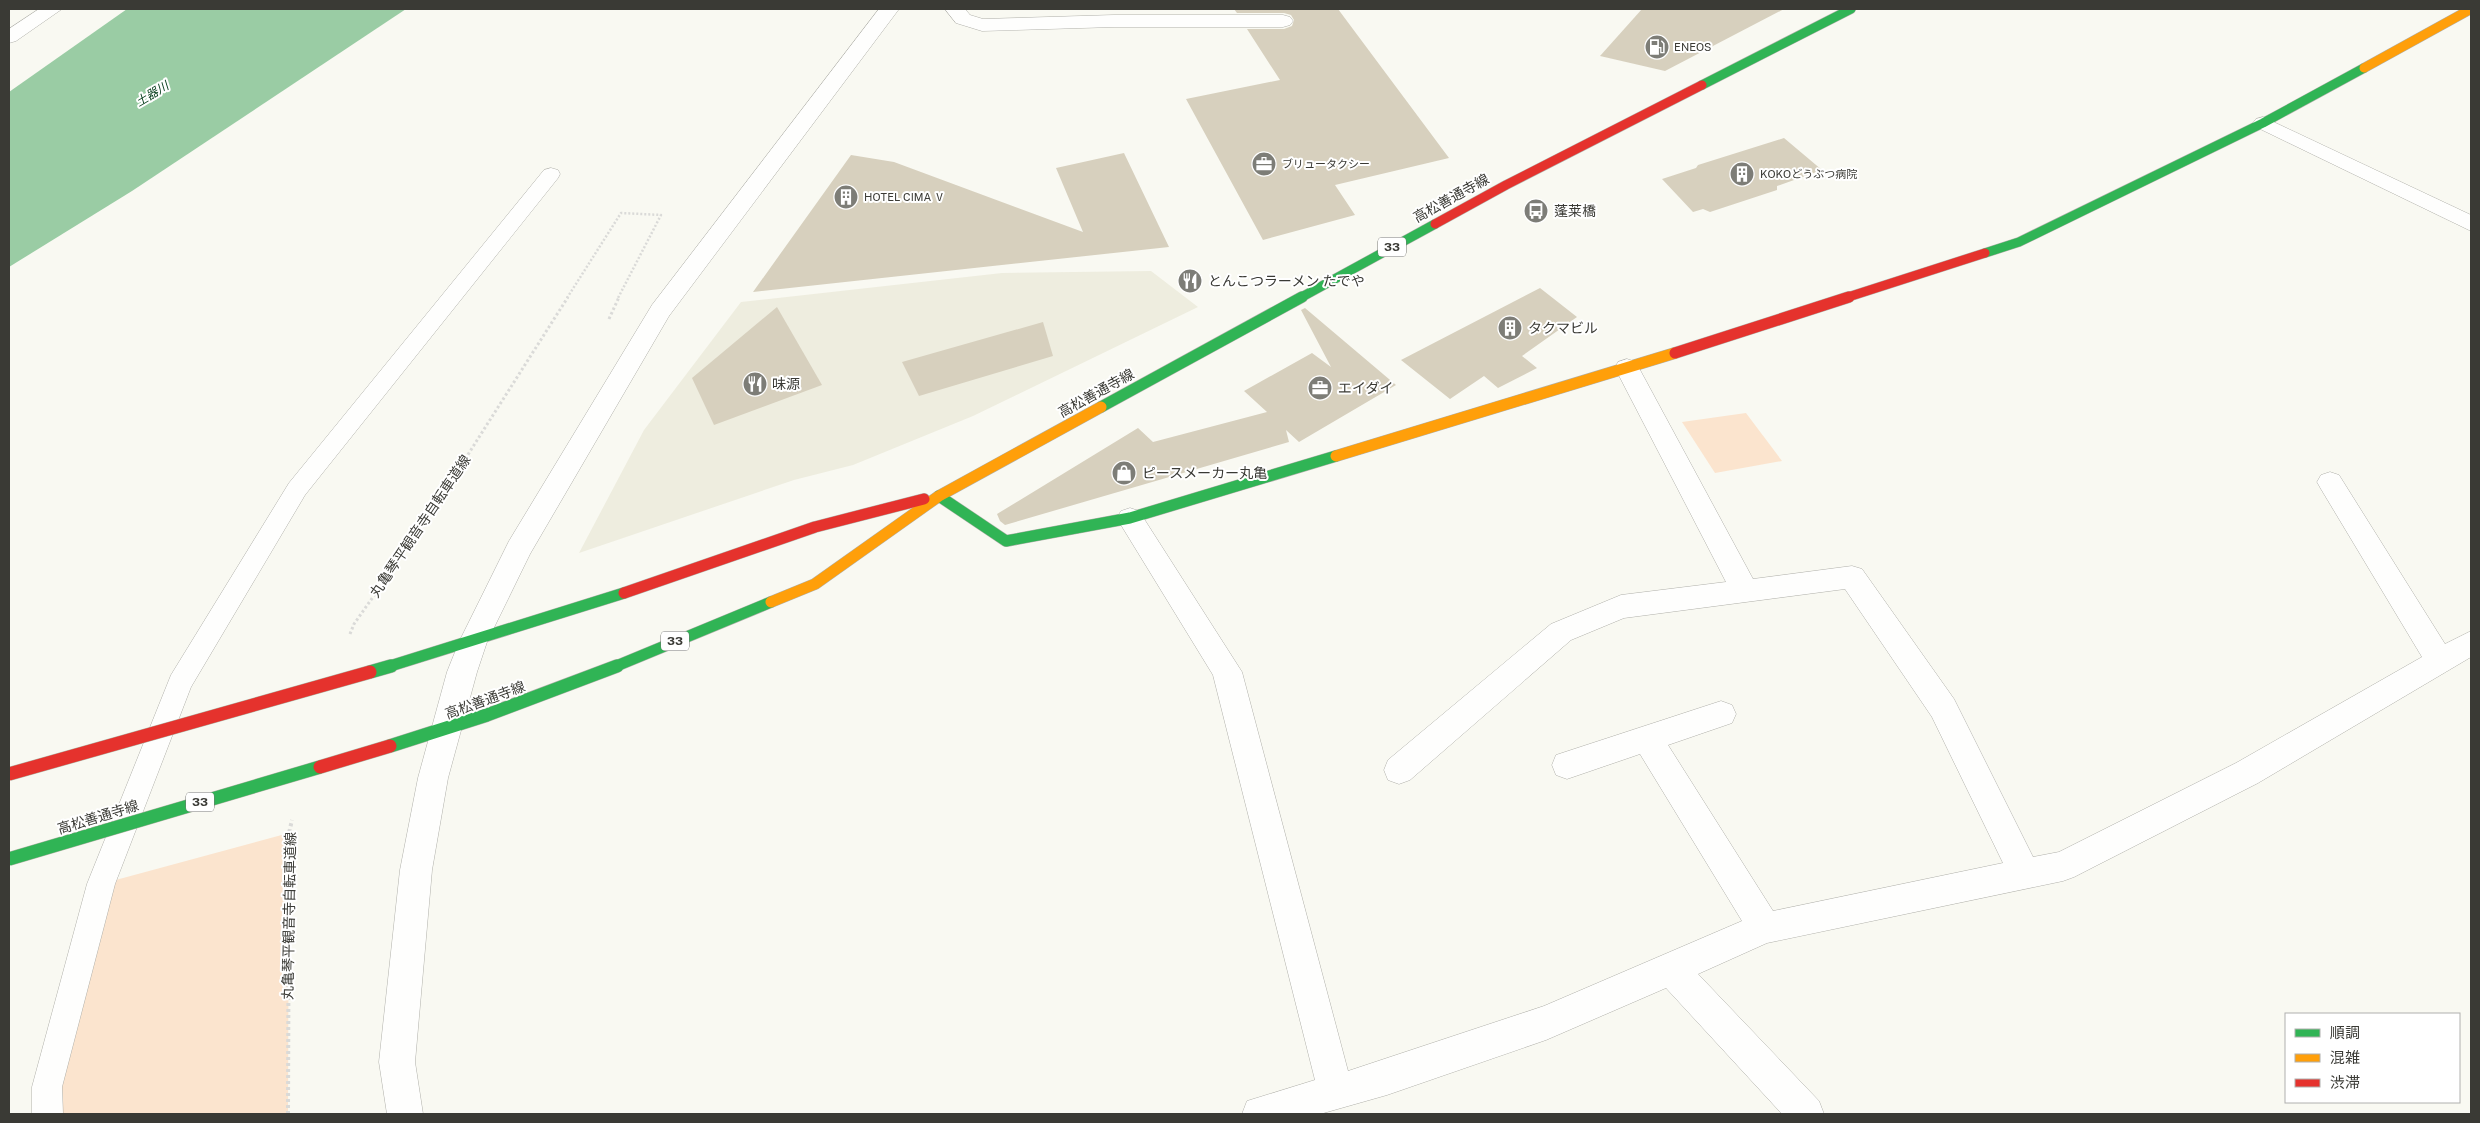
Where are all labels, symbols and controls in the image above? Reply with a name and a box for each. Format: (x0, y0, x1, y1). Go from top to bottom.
fuel station icon: ENEOS (1644, 34, 1670, 60)
place label: ENEOS (1674, 41, 1711, 53)
water label: 土器川 (133, 78, 173, 109)
office icon: ブリュータクシー (1251, 151, 1277, 177)
place label: ブリュータクシー (1282, 158, 1370, 170)
building icon: KOKOどうぶつ病院 (1729, 161, 1755, 187)
place label: KOKOどうぶつ病院 (1760, 168, 1857, 180)
street label: 高松善通寺線 (1410, 171, 1492, 225)
building icon: HOTEL CIMA Ⅴ (833, 184, 859, 210)
place label: HOTEL CIMA Ⅴ (864, 191, 945, 203)
bus stop icon: 蓬莱橋 (1523, 198, 1549, 224)
place label: 蓬莱橋 (1554, 203, 1596, 219)
road number: 33 (1378, 238, 1406, 256)
restaurant icon: とんこつラーメン たでや (1177, 268, 1203, 294)
place label: とんこつラーメン たでや (1208, 273, 1365, 289)
building icon: タクマビル (1497, 315, 1523, 341)
place label: タクマビル (1528, 320, 1598, 336)
street label: 高松善通寺線 (1055, 366, 1137, 420)
restaurant icon: 味源 (742, 371, 768, 397)
office icon: エイダイ (1307, 375, 1333, 401)
place label: 味源 (772, 376, 800, 392)
place label: エイダイ (1338, 380, 1393, 396)
street label: 丸亀琴平観音寺自転車道線 (366, 452, 474, 600)
shop icon: ピースメーカー丸亀 (1111, 460, 1137, 486)
place label: ピースメーカー丸亀 (1142, 465, 1267, 481)
road number: 33 (661, 631, 689, 650)
street label: 高松善通寺線 (443, 678, 527, 722)
road number: 33 (186, 792, 214, 812)
street label: 高松善通寺線 (55, 797, 141, 837)
street label: 丸亀琴平観音寺自転車道線 (280, 832, 298, 1000)
legend (2285, 1013, 2460, 1103)
text: 順調 (2330, 1024, 2360, 1041)
text: 混雑 (2330, 1049, 2360, 1066)
text: 渋滞 (2330, 1074, 2360, 1091)

